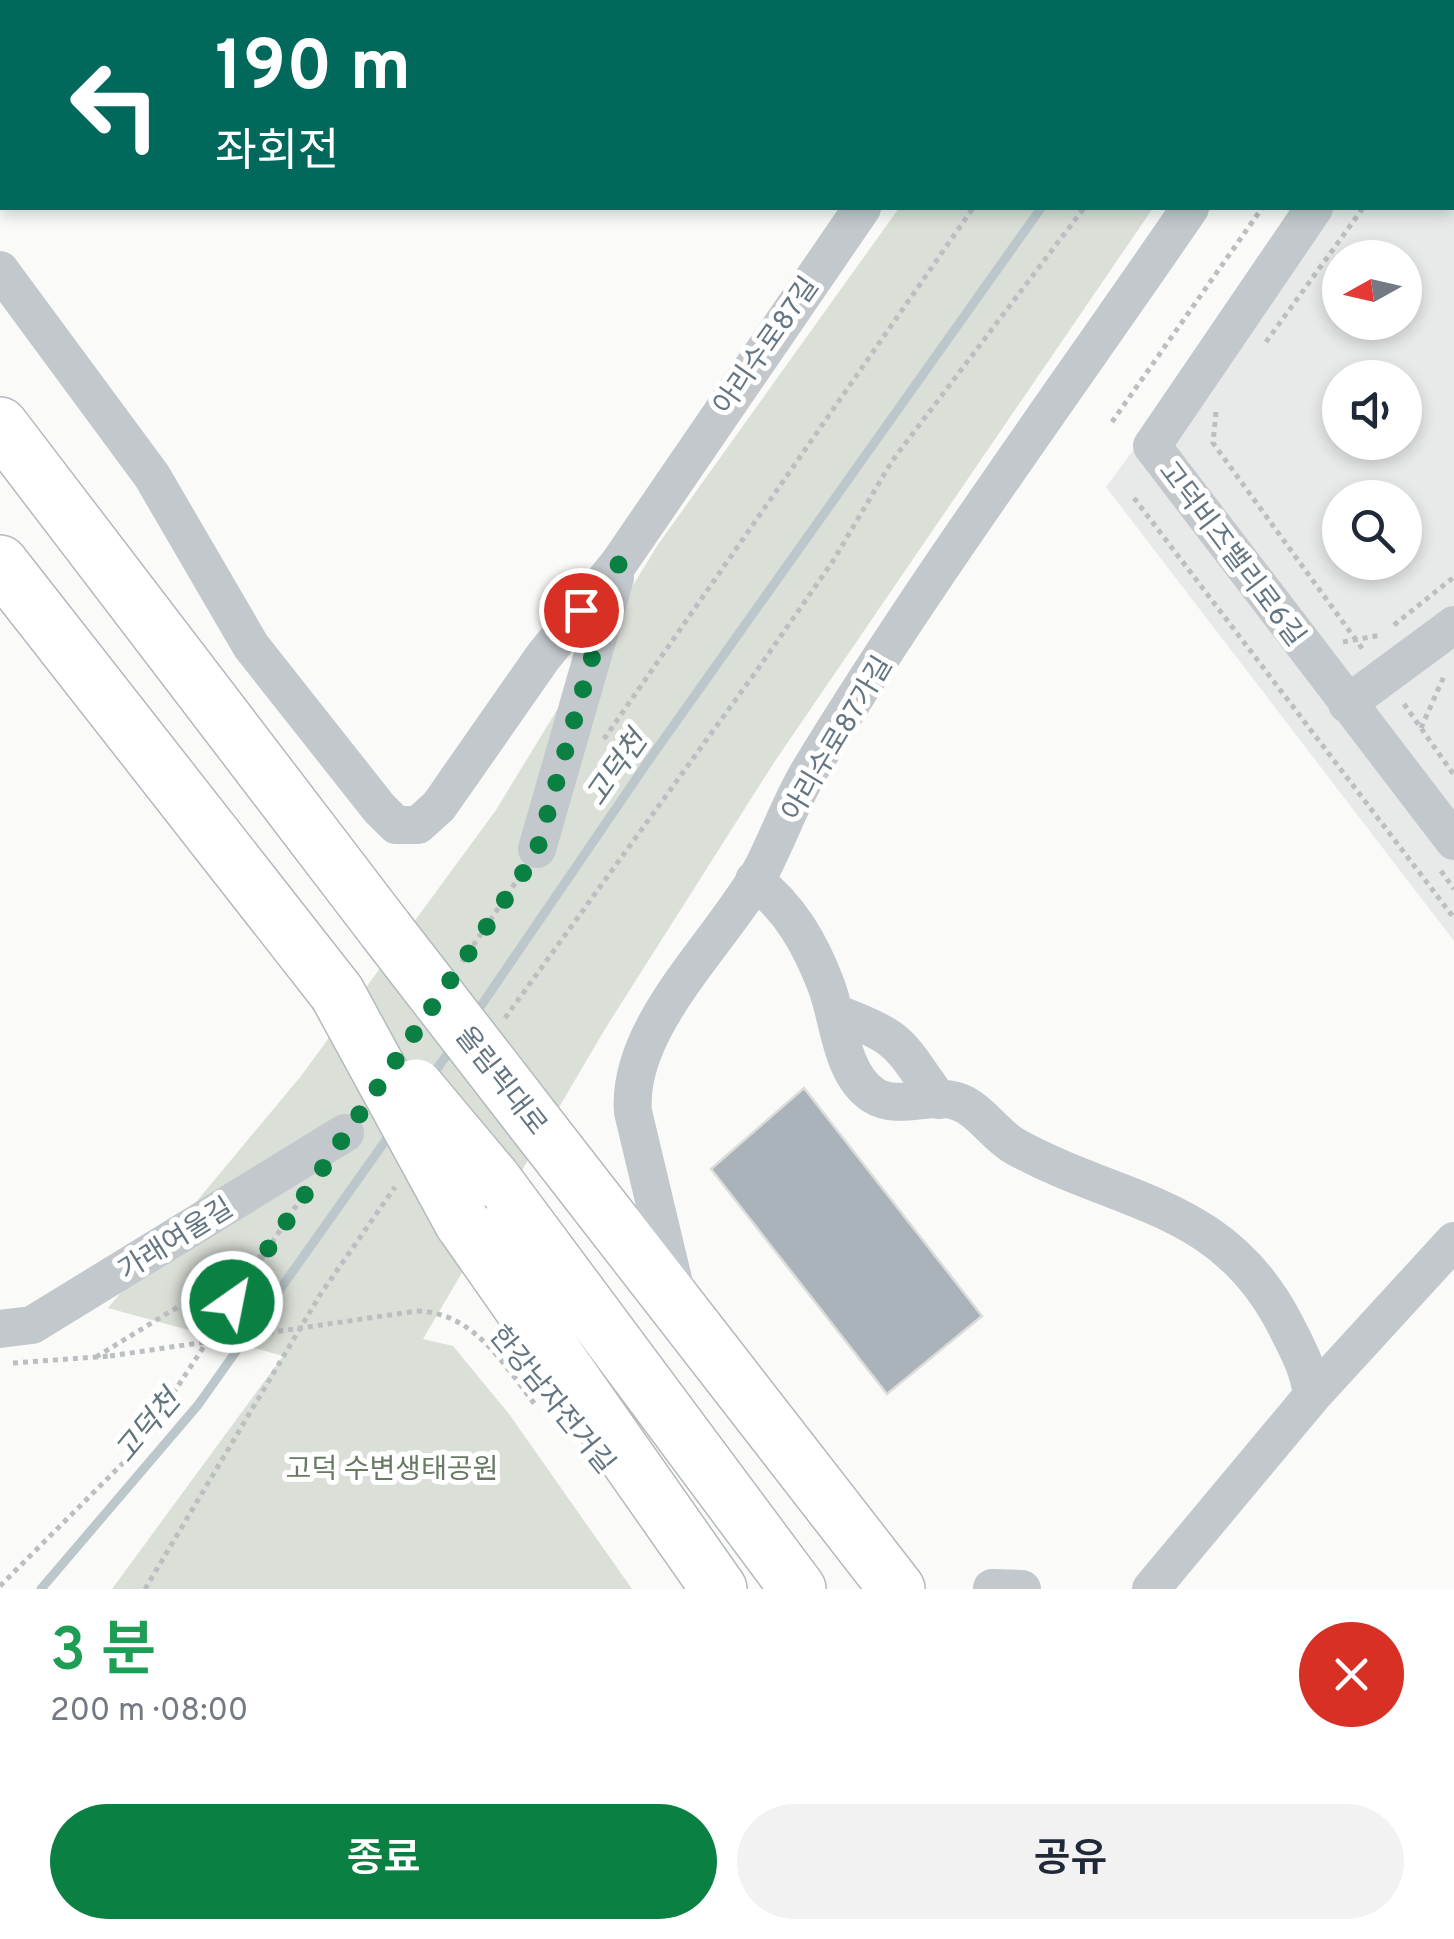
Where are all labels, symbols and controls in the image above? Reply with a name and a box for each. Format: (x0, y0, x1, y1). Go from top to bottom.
text: 190 m (215, 26, 411, 115)
icon: left (50, 40, 180, 170)
text: 좌회전 (215, 125, 339, 182)
north arrow (1322, 240, 1422, 340)
map controls (1322, 240, 1422, 580)
street label: 아리수로87길 (707, 271, 828, 423)
button: sound (1322, 360, 1422, 460)
street label: 고덕비즈밸리로6길 (1149, 455, 1312, 655)
button: search (1322, 480, 1422, 580)
pin (539, 568, 624, 653)
icon: arrive (554, 583, 609, 638)
street label: 아리수로87가길 (775, 651, 902, 829)
water label: 고덕천 (579, 722, 659, 814)
street label: 올림픽대로 (446, 1020, 553, 1144)
street label: 가래여울길 (112, 1191, 241, 1290)
position arrow (180, 1250, 284, 1354)
street label: 한강남자전거길 (480, 1319, 621, 1482)
water label: 고덕천 (108, 1381, 192, 1471)
park label: 고덕 수변생태공원 (286, 1453, 498, 1489)
text: 3 분 (50, 1616, 156, 1692)
button: close (1299, 1622, 1404, 1727)
text: 200 m · 08:00 (50, 1692, 248, 1732)
button: 종료 (50, 1804, 717, 1919)
button: 공유 (737, 1804, 1404, 1919)

